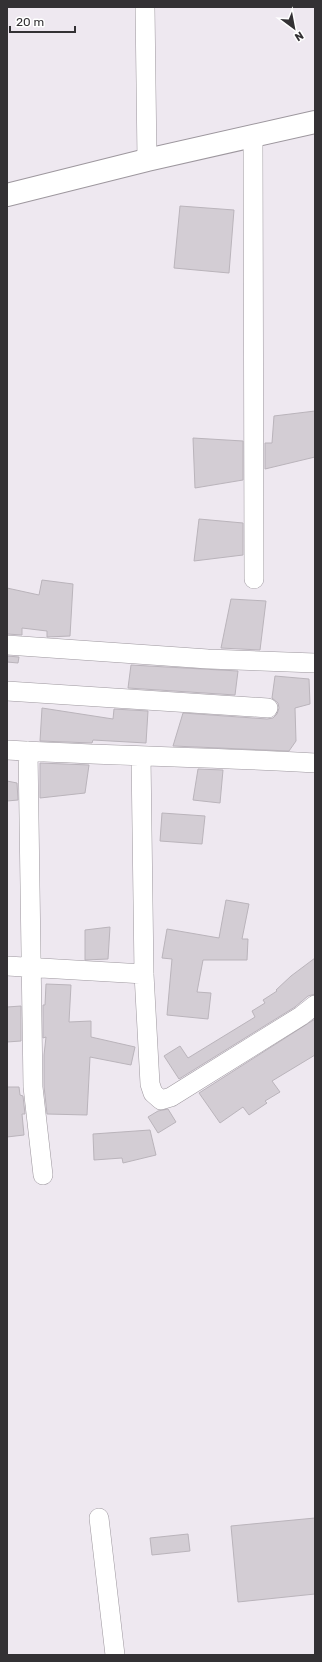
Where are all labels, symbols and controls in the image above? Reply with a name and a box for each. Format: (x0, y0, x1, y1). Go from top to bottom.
scale bar (10, 8, 75, 34)
north arrow (274, 8, 314, 48)
text: 20 m (16, 15, 44, 29)
text: N (292, 28, 306, 44)

